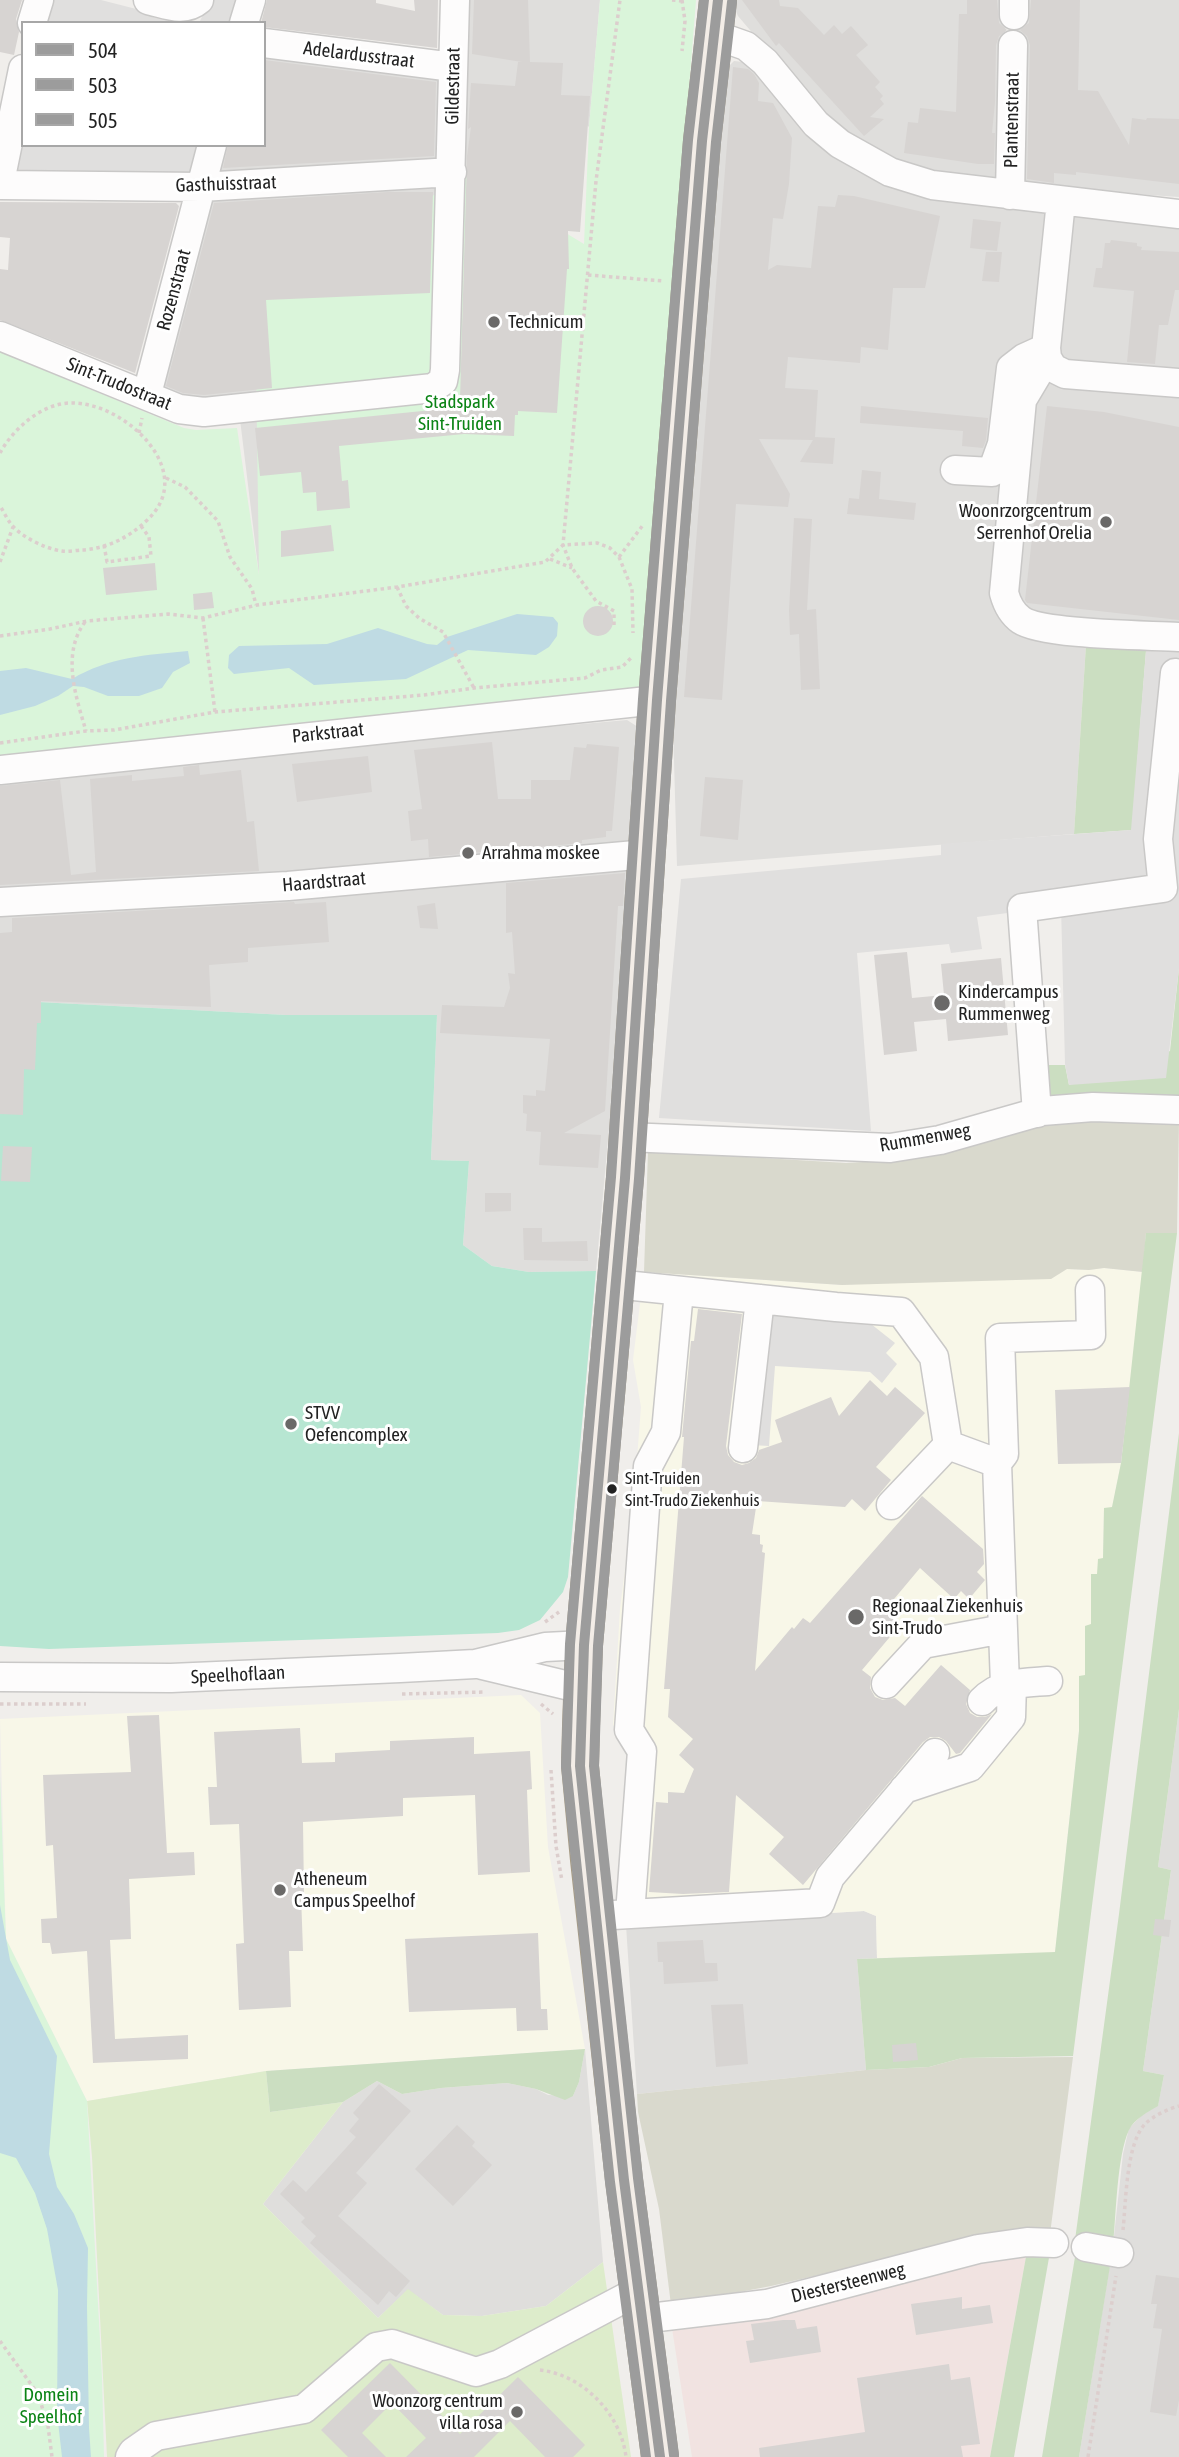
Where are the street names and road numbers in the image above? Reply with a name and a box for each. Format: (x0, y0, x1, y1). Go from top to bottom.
street label: Adelardusstraat (302, 37, 416, 73)
street label: Gildestraat (441, 47, 465, 125)
street label: Plantenstraat (1000, 72, 1024, 168)
street label: Gasthuisstraat (175, 171, 277, 197)
street label: Rozenstraat (152, 247, 196, 333)
street label: Sint-Trudostraat (63, 353, 175, 415)
street label: Parkstraat (291, 718, 365, 748)
street label: Haardstraat (281, 867, 367, 897)
street label: Rummenweg (878, 1119, 972, 1157)
street label: Speelhoflaan (190, 1661, 286, 1689)
street label: Diestersteenweg (789, 2258, 907, 2308)

